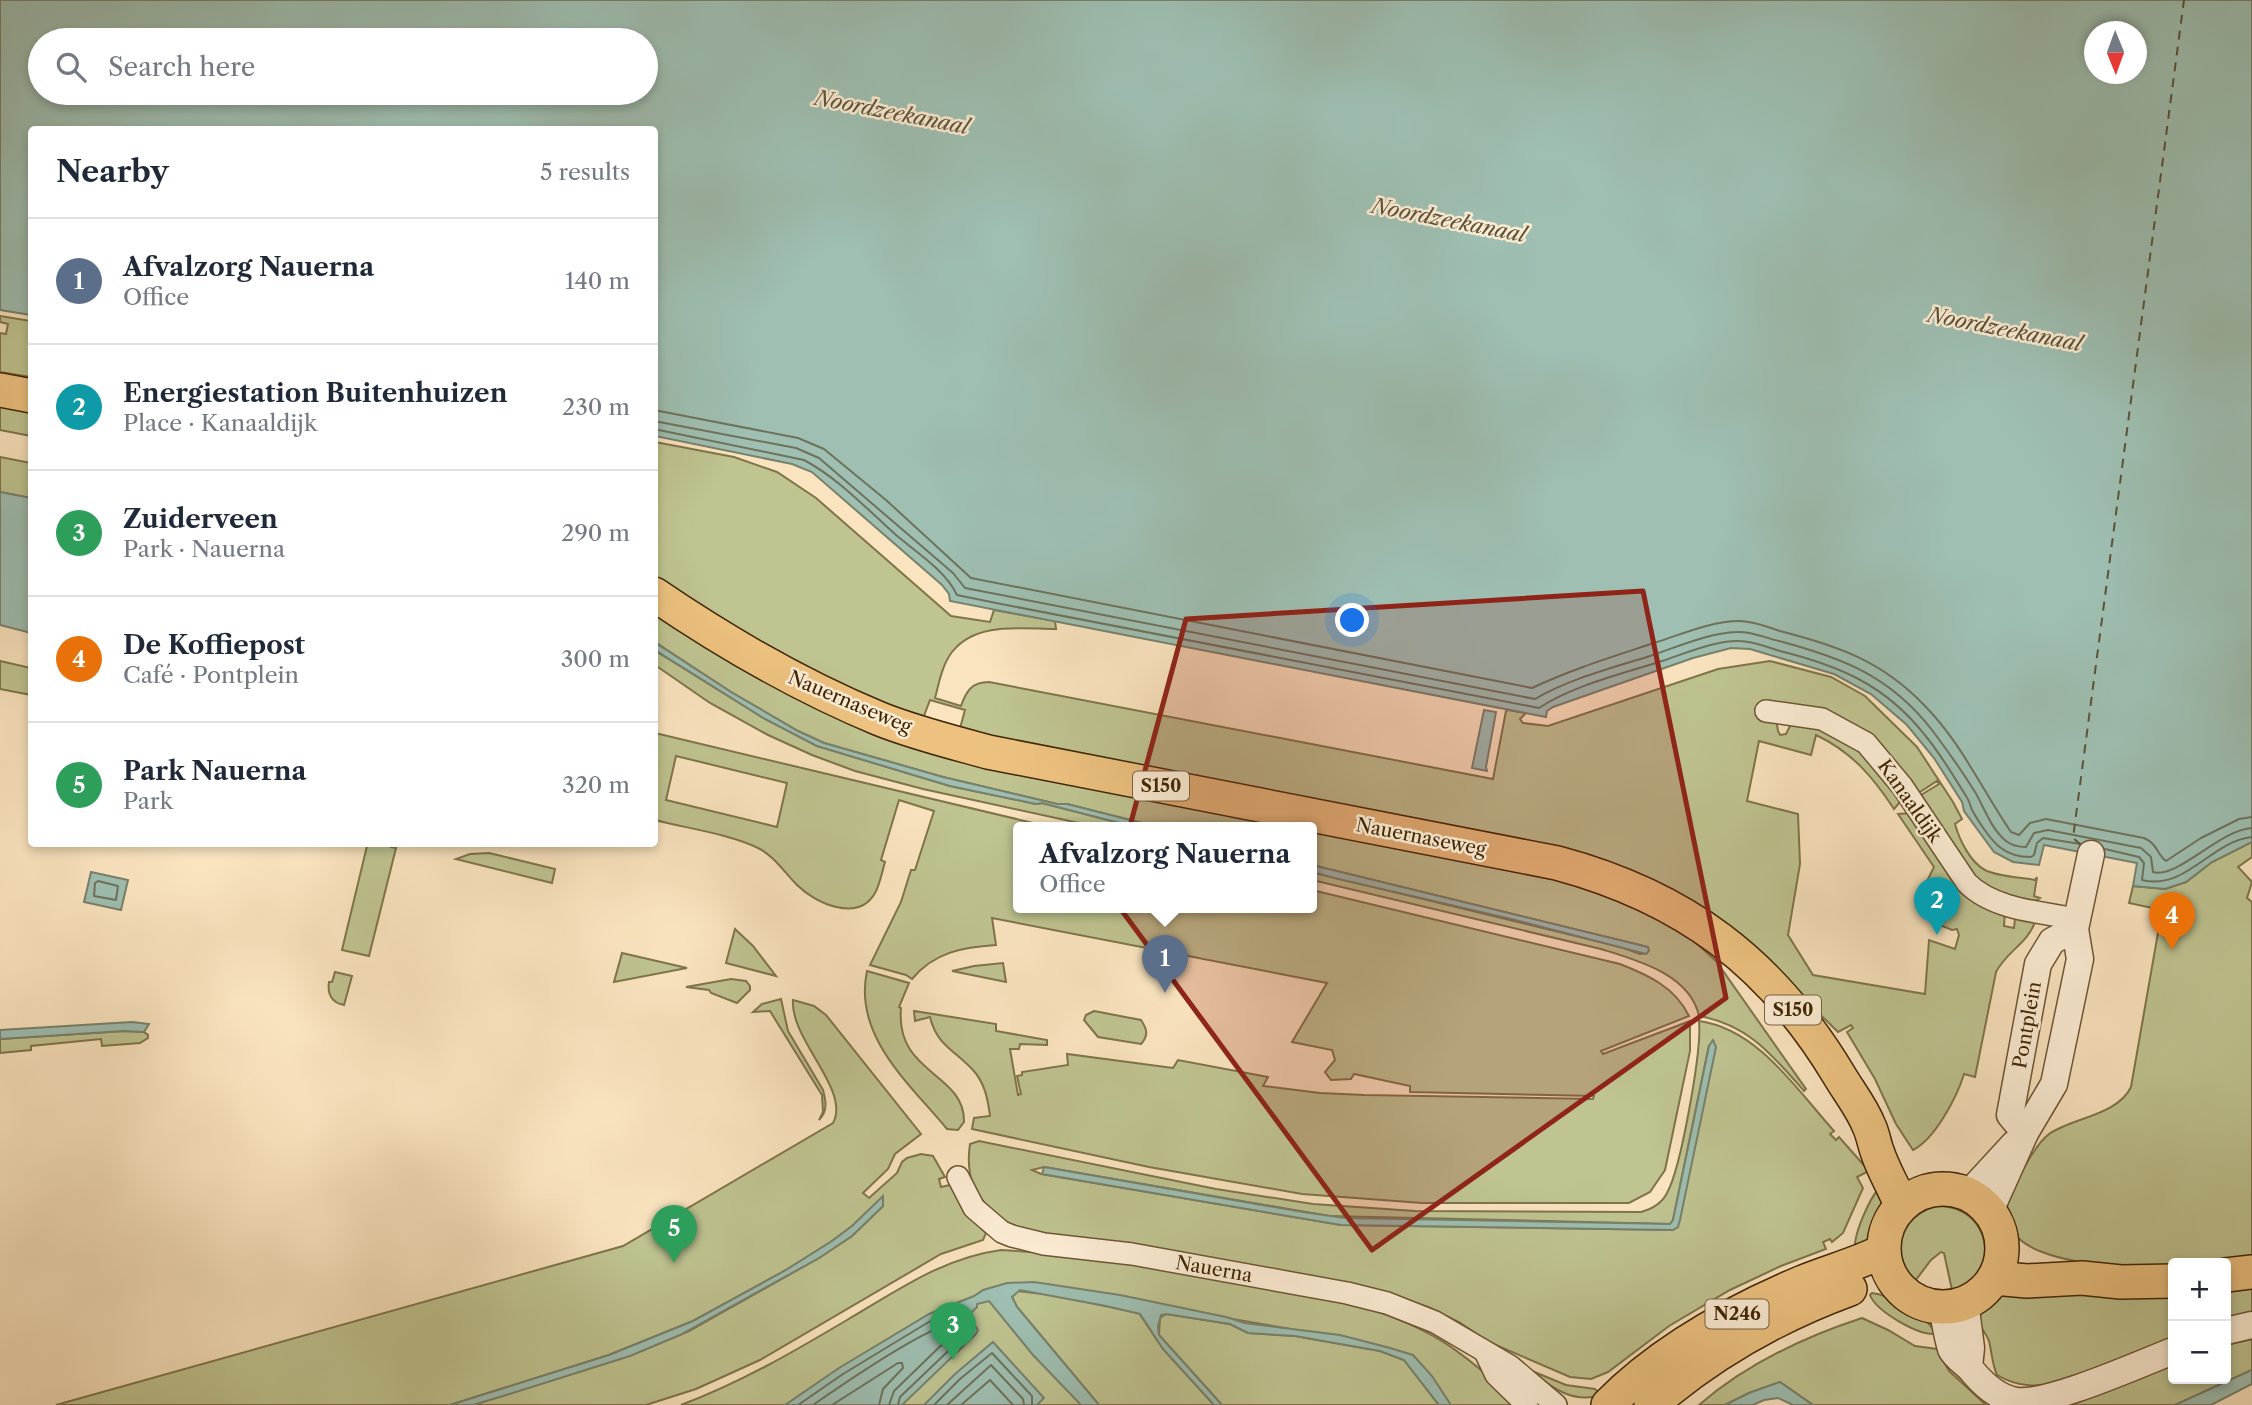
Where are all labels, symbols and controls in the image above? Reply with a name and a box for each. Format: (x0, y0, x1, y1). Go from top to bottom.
north arrow (2084, 21, 2147, 84)
search box (28, 28, 658, 105)
icon: search (52, 48, 90, 86)
text: Search here (108, 51, 255, 83)
water label: Noordzeekanaal (811, 84, 974, 140)
text: Nearby (56, 153, 169, 190)
text: 5 results (540, 158, 630, 186)
water label: Noordzeekanaal (1368, 192, 1531, 248)
text: Afvalzorg Nauerna (123, 251, 374, 283)
text: 1 (74, 267, 84, 295)
text: 140 m (565, 267, 630, 295)
text: Office (123, 283, 189, 311)
water label: Noordzeekanaal (1924, 301, 2087, 357)
text: Energiestation Buitenhuizen (123, 377, 507, 409)
text: 2 (72, 393, 86, 421)
text: 230 m (562, 393, 630, 421)
text: Place · Kanaaldijk (123, 409, 317, 437)
text: Zuiderveen (123, 503, 278, 535)
text: 3 (73, 519, 86, 547)
text: 290 m (561, 519, 630, 547)
text: Park · Nauerna (123, 535, 285, 563)
your location (1335, 603, 1369, 637)
text: De Koffiepost (123, 629, 305, 661)
text: 4 (72, 645, 86, 673)
text: 300 m (561, 645, 630, 673)
text: Café · Pontplein (123, 661, 299, 689)
street label: Nauernaseweg (785, 666, 916, 739)
text: Park Nauerna (123, 755, 307, 787)
street label: Kanaaldijk (1873, 755, 1948, 848)
text: 5 (73, 771, 85, 799)
text: 320 m (562, 771, 630, 799)
road number: S150 (1133, 772, 1189, 800)
text: Park (123, 787, 173, 815)
street label: Nauernaseweg (1354, 813, 1489, 861)
popup (1013, 822, 1317, 913)
text: Afvalzorg Nauerna (1039, 838, 1291, 870)
text: Office (1039, 870, 1106, 898)
pin: 2 (1914, 877, 1960, 935)
pin: 4 (2149, 892, 2195, 950)
pin: 1 (1142, 935, 1188, 993)
street label: Pontplein (2008, 980, 2046, 1070)
road number: S150 (1765, 995, 1821, 1024)
pin: 5 (651, 1205, 697, 1263)
street label: Nauerna (1174, 1251, 1254, 1287)
map controls (2168, 1258, 2231, 1384)
button: + (2168, 1258, 2231, 1321)
road number: N246 (1706, 1300, 1768, 1329)
pin: 3 (930, 1302, 976, 1360)
button: − (2168, 1321, 2231, 1384)

